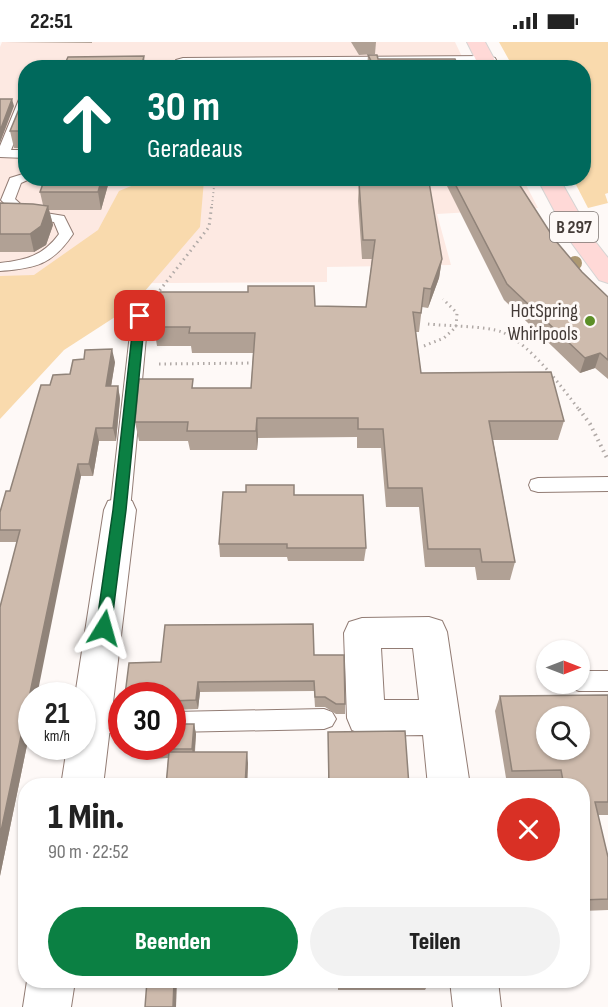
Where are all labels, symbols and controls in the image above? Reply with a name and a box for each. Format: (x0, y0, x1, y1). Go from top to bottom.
text: 22:51 (30, 8, 72, 35)
text: 30 m (147, 82, 220, 133)
icon: ahead (48, 84, 126, 162)
text: Geradeaus (147, 133, 243, 165)
road number: B 297 (550, 212, 598, 242)
pin (114, 290, 165, 341)
icon: arrive (123, 299, 156, 332)
place label: HotSpring Whirlpools (507, 299, 578, 346)
marker: HotSpring Whirlpools (583, 314, 597, 328)
position arrow (72, 596, 136, 660)
north arrow (536, 640, 590, 694)
map controls (536, 640, 590, 760)
speed limit sign: 30 (108, 682, 186, 760)
text: 21 (45, 696, 69, 732)
button: search (536, 706, 590, 760)
text: km/h (44, 727, 70, 746)
text: 1 Min. (48, 796, 124, 839)
button: close (497, 798, 560, 861)
text: 90 m · 22:52 (48, 840, 129, 864)
button: Beenden (48, 907, 298, 976)
button: Teilen (310, 907, 560, 976)

